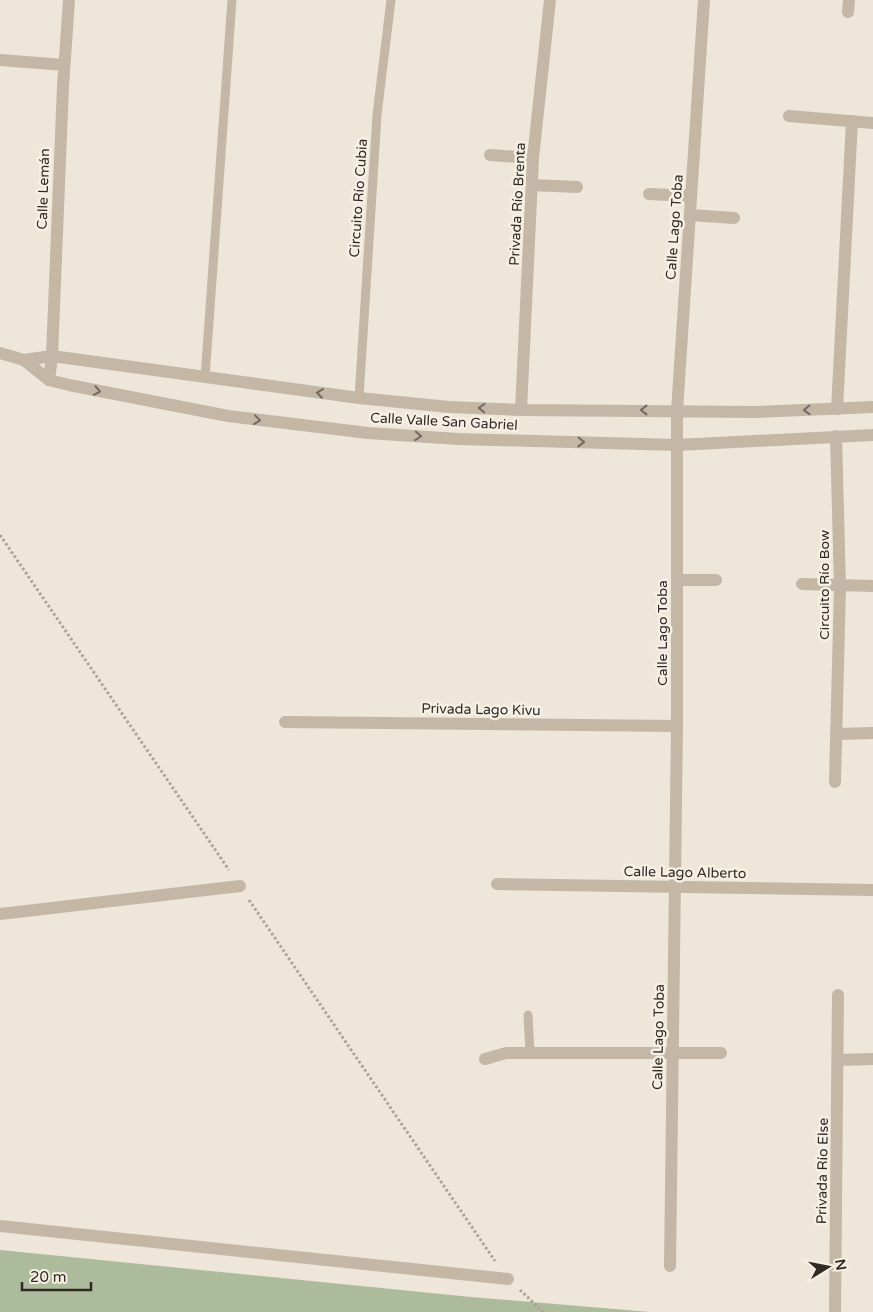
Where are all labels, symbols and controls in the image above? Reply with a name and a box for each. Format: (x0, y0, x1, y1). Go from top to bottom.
street label: Circuito Río Cubia (346, 138, 371, 258)
street label: Privada Río Brenta (506, 142, 529, 266)
street label: Calle Lemán (34, 148, 53, 230)
street label: Calle Lago Toba (662, 174, 687, 280)
one-way arrow (93, 385, 101, 395)
one-way arrow (316, 388, 324, 399)
one-way arrow (478, 403, 486, 414)
one-way arrow (803, 404, 811, 415)
one-way arrow (640, 405, 648, 416)
street label: Calle Valle San Gabriel (370, 409, 518, 434)
one-way arrow (253, 414, 261, 425)
one-way arrow (415, 431, 423, 442)
one-way arrow (578, 437, 585, 447)
street label: Circuito Río Bow (816, 530, 833, 640)
street label: Calle Lago Toba (654, 580, 671, 686)
street label: Privada Lago Kivu (421, 700, 541, 719)
street label: Calle Lago Alberto (623, 863, 747, 882)
street label: Calle Lago Toba (649, 984, 668, 1090)
street label: Privada Río Else (813, 1118, 832, 1224)
north arrow (803, 1242, 853, 1292)
text: N (831, 1258, 850, 1272)
scale bar (22, 1260, 91, 1292)
text: 20 m (30, 1268, 67, 1286)

